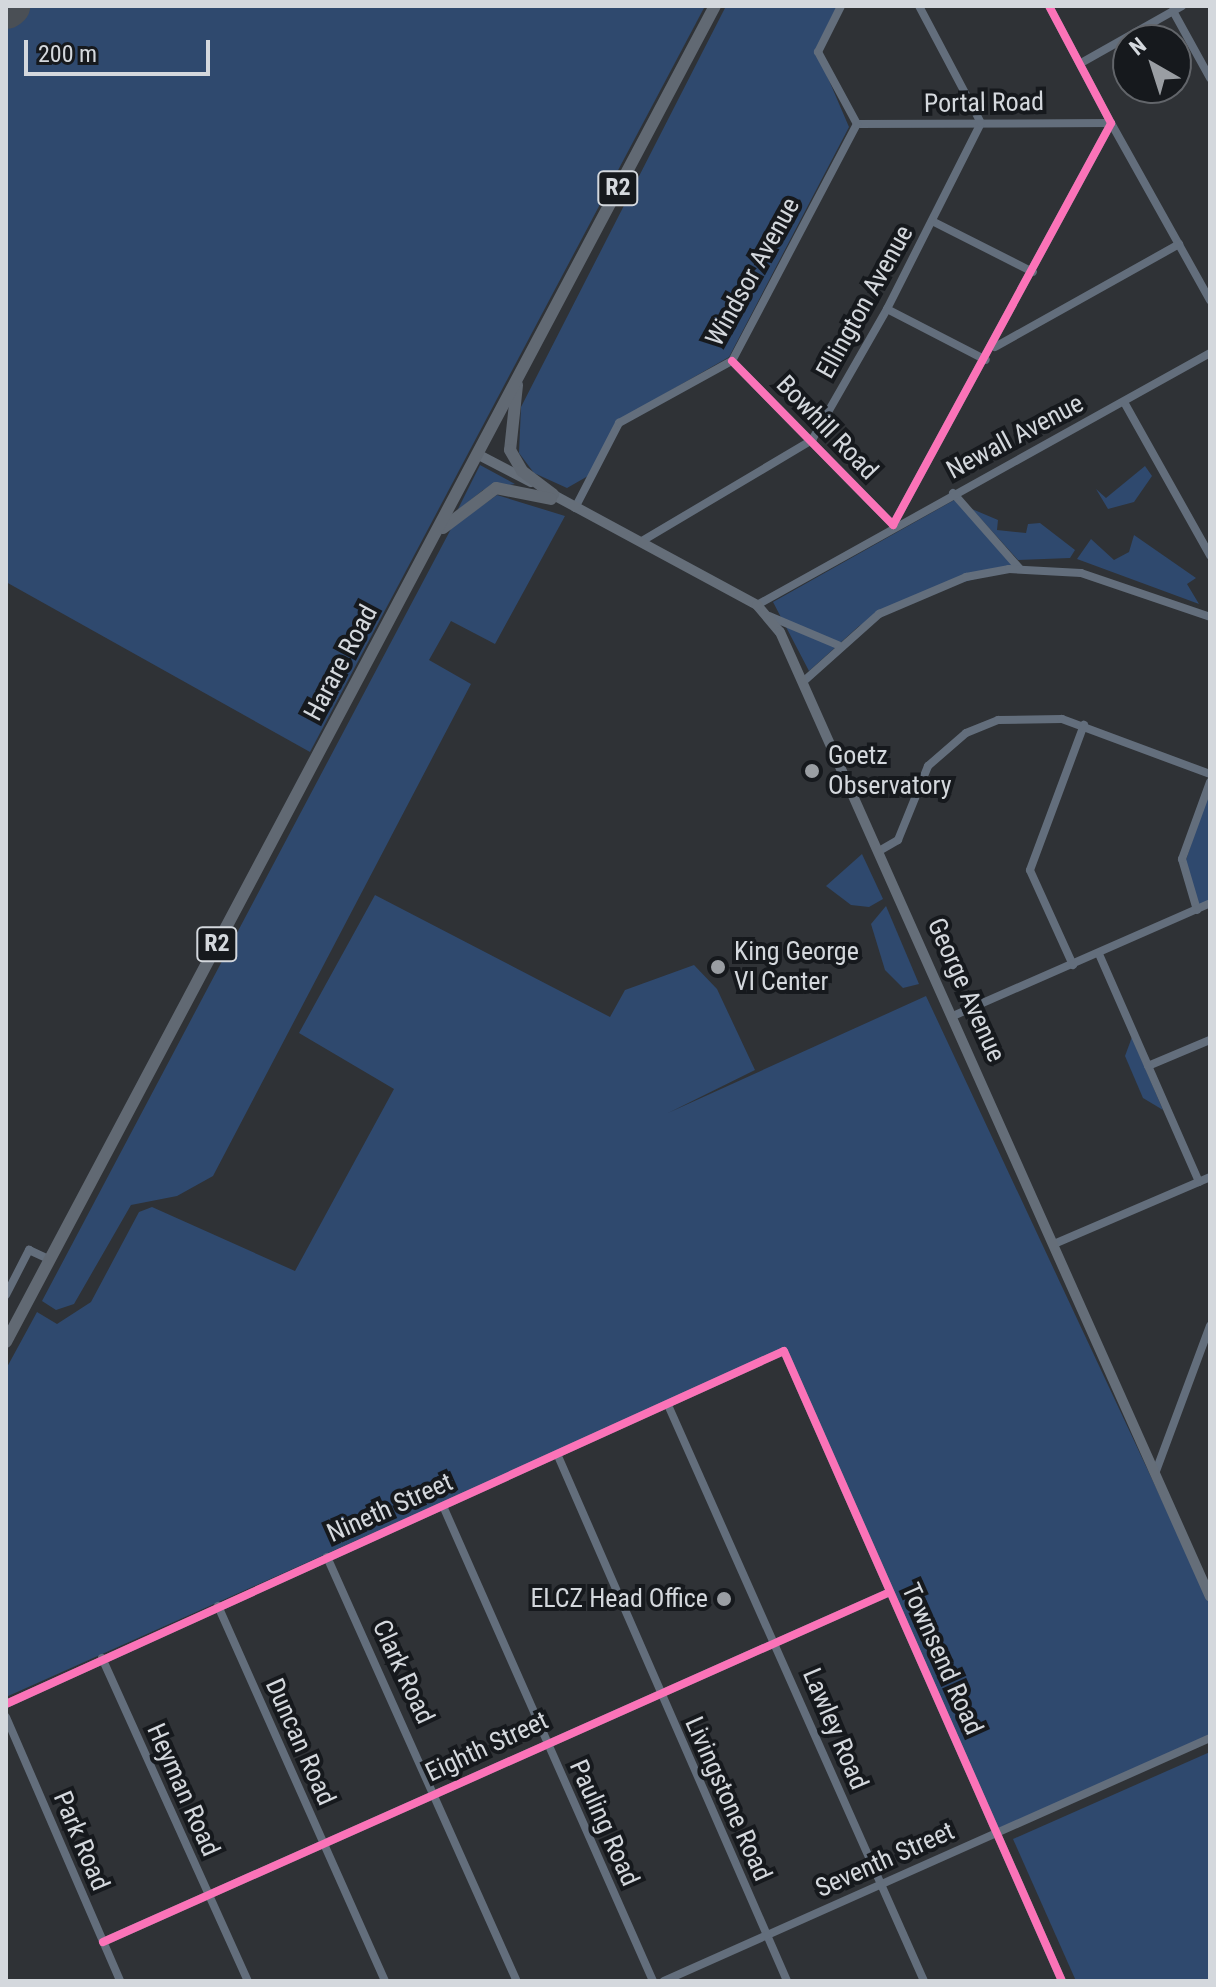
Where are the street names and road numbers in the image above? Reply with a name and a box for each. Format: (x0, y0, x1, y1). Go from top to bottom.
street label: Portal Road (924, 86, 1044, 120)
road number: R2 (596, 168, 640, 208)
street label: Windsor Avenue (699, 192, 807, 352)
street label: Ellington Avenue (810, 220, 920, 384)
street label: Bowhill Road (770, 369, 884, 487)
street label: Newall Avenue (941, 388, 1089, 486)
street label: Harare Road (298, 600, 384, 726)
street label: George Avenue (920, 913, 1012, 1067)
road number: R2 (195, 924, 239, 964)
street label: Nineth Street (322, 1466, 458, 1550)
street label: Townsend Road (895, 1578, 989, 1740)
street label: Clark Road (365, 1615, 441, 1729)
street label: Lawley Road (795, 1664, 875, 1794)
street label: Duncan Road (258, 1674, 342, 1810)
street label: Eighth Street (421, 1705, 553, 1789)
street label: Livingstone Road (678, 1712, 778, 1886)
street label: Heyman Road (140, 1719, 226, 1861)
street label: Pauling Road (562, 1755, 646, 1891)
street label: Park Road (46, 1787, 116, 1895)
street label: Seventh Street (811, 1816, 959, 1904)

